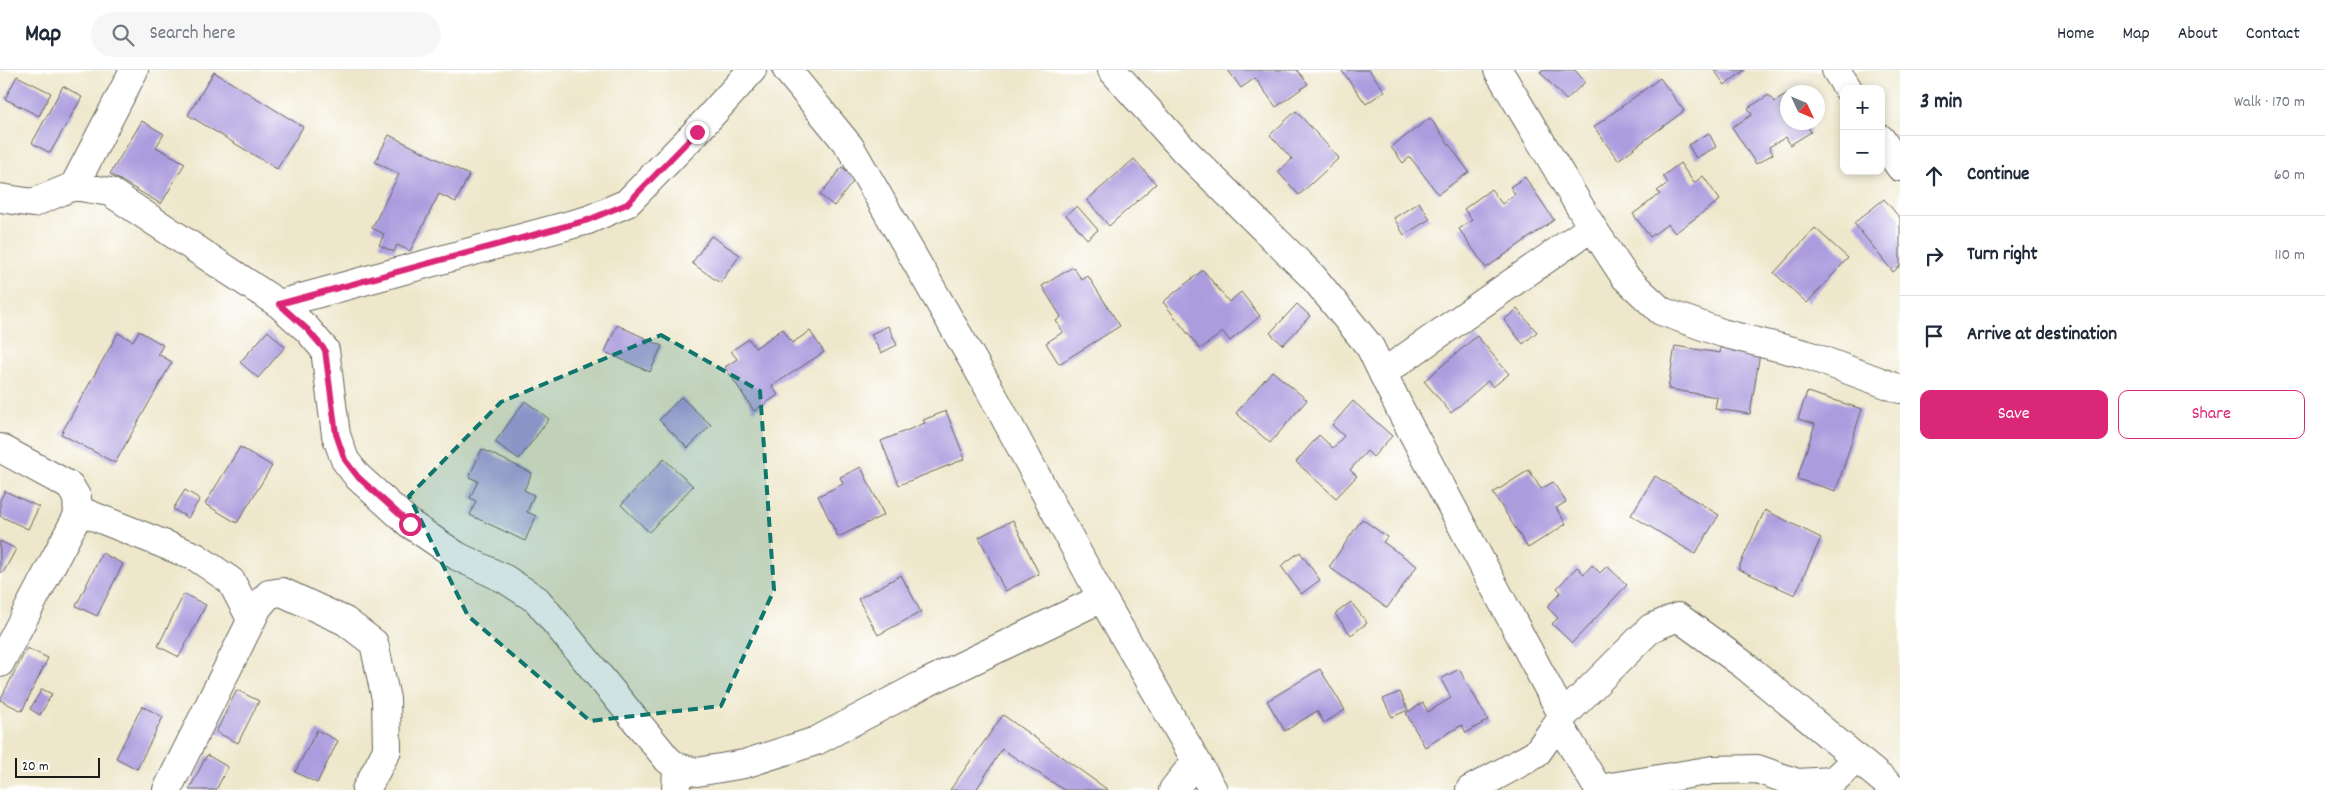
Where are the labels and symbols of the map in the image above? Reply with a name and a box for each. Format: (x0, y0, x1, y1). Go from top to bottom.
north arrow (1780, 85, 1825, 130)
route end (686, 121, 709, 144)
route start (399, 513, 422, 536)
scale bar (15, 755, 100, 778)

